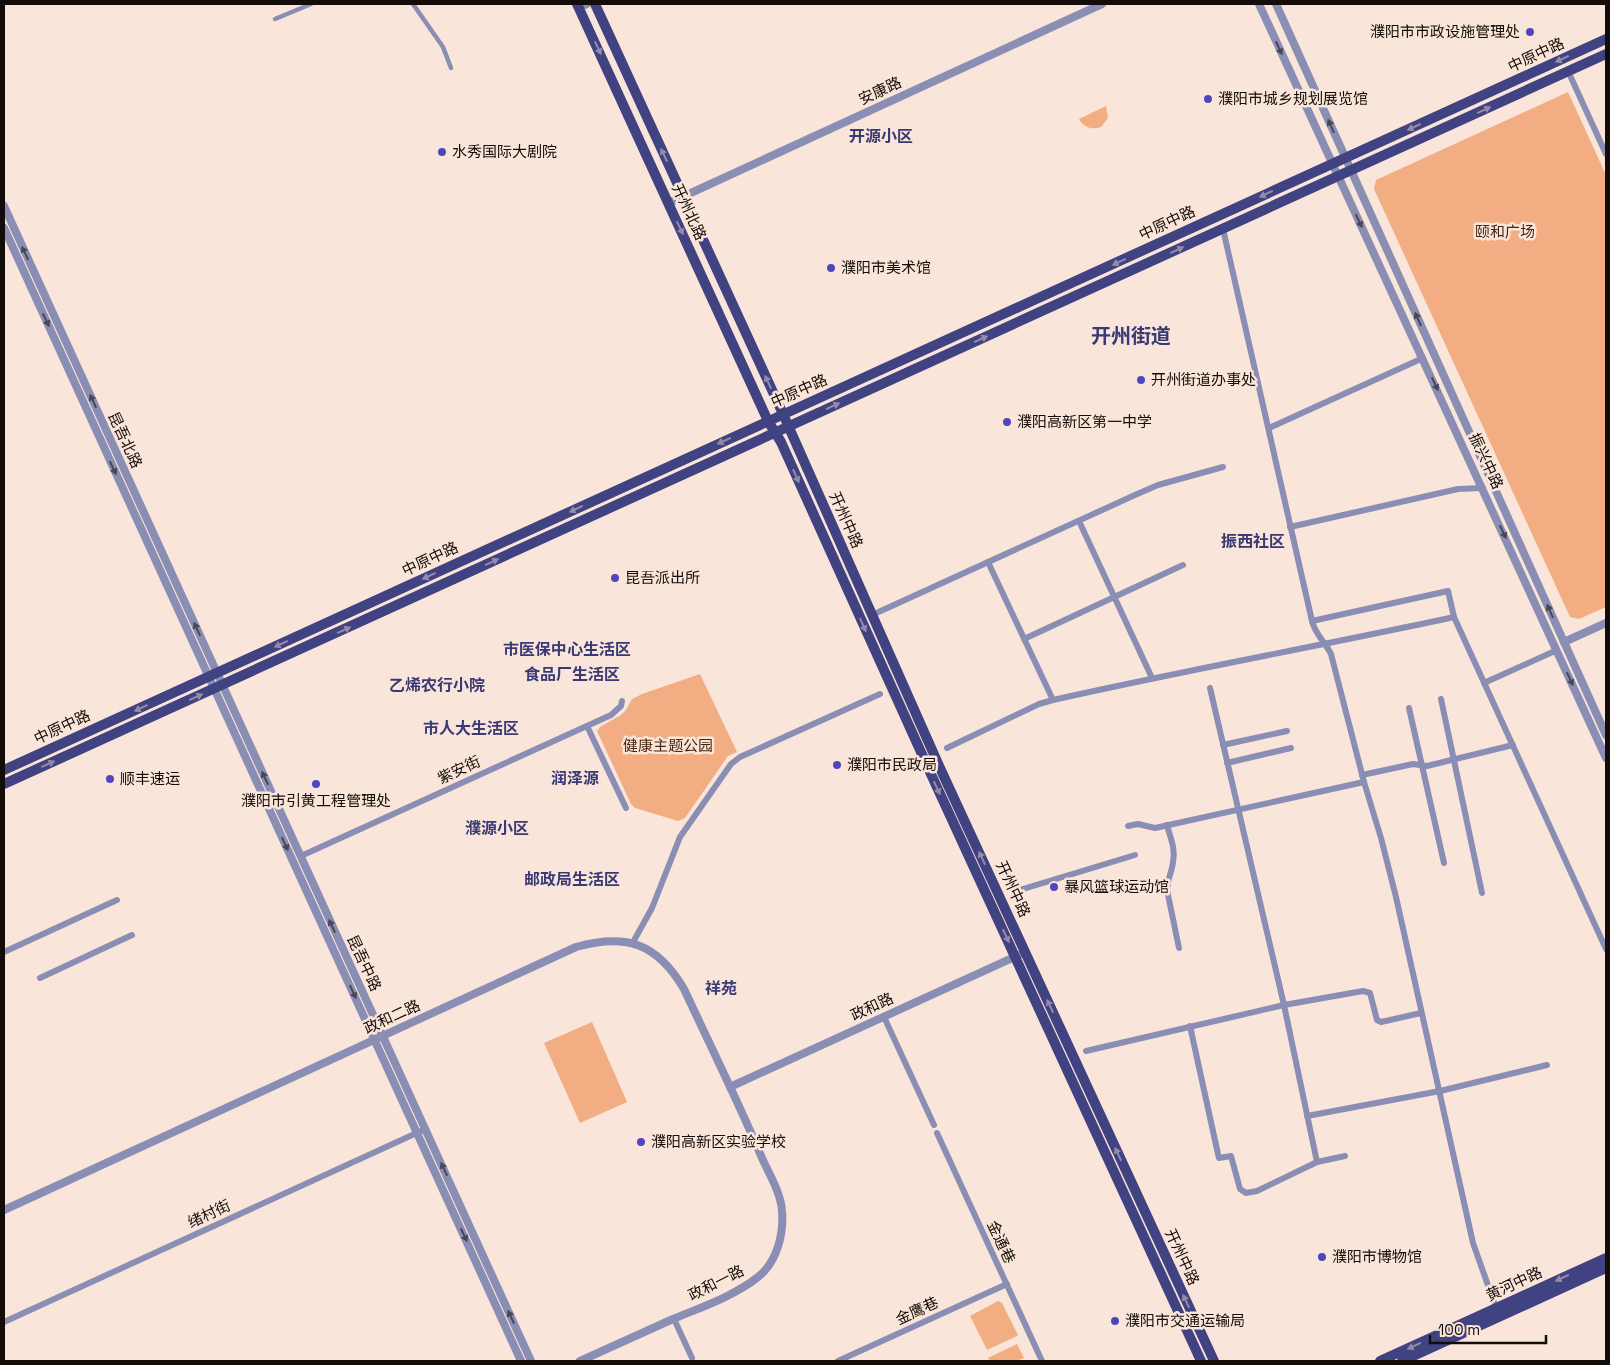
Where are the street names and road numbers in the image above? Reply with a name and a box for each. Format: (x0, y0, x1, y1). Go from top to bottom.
street label: 中原中路 (1505, 33, 1567, 76)
street label: 安康路 (855, 72, 904, 109)
street label: 开州北路 (668, 181, 711, 243)
street label: 中原中路 (1136, 201, 1198, 244)
street label: 中原中路 (768, 370, 830, 411)
street label: 昆吾北路 (104, 409, 147, 471)
street label: 振兴中路 (1465, 430, 1508, 492)
street label: 开州中路 (826, 489, 867, 551)
street label: 中原中路 (399, 537, 461, 580)
street label: 中原中路 (31, 705, 93, 748)
street label: 紫安街 (434, 751, 483, 788)
street label: 开州中路 (992, 858, 1035, 920)
street label: 昆吾中路 (343, 932, 386, 994)
street label: 政和路 (847, 988, 896, 1025)
street label: 政和二路 (361, 995, 423, 1038)
street label: 绪村街 (184, 1195, 233, 1232)
street label: 金通巷 (983, 1217, 1020, 1266)
street label: 开州中路 (1161, 1226, 1204, 1288)
street label: 政和一路 (685, 1260, 747, 1305)
street label: 黄河中路 (1483, 1262, 1545, 1305)
street label: 金鹰巷 (892, 1292, 941, 1329)

